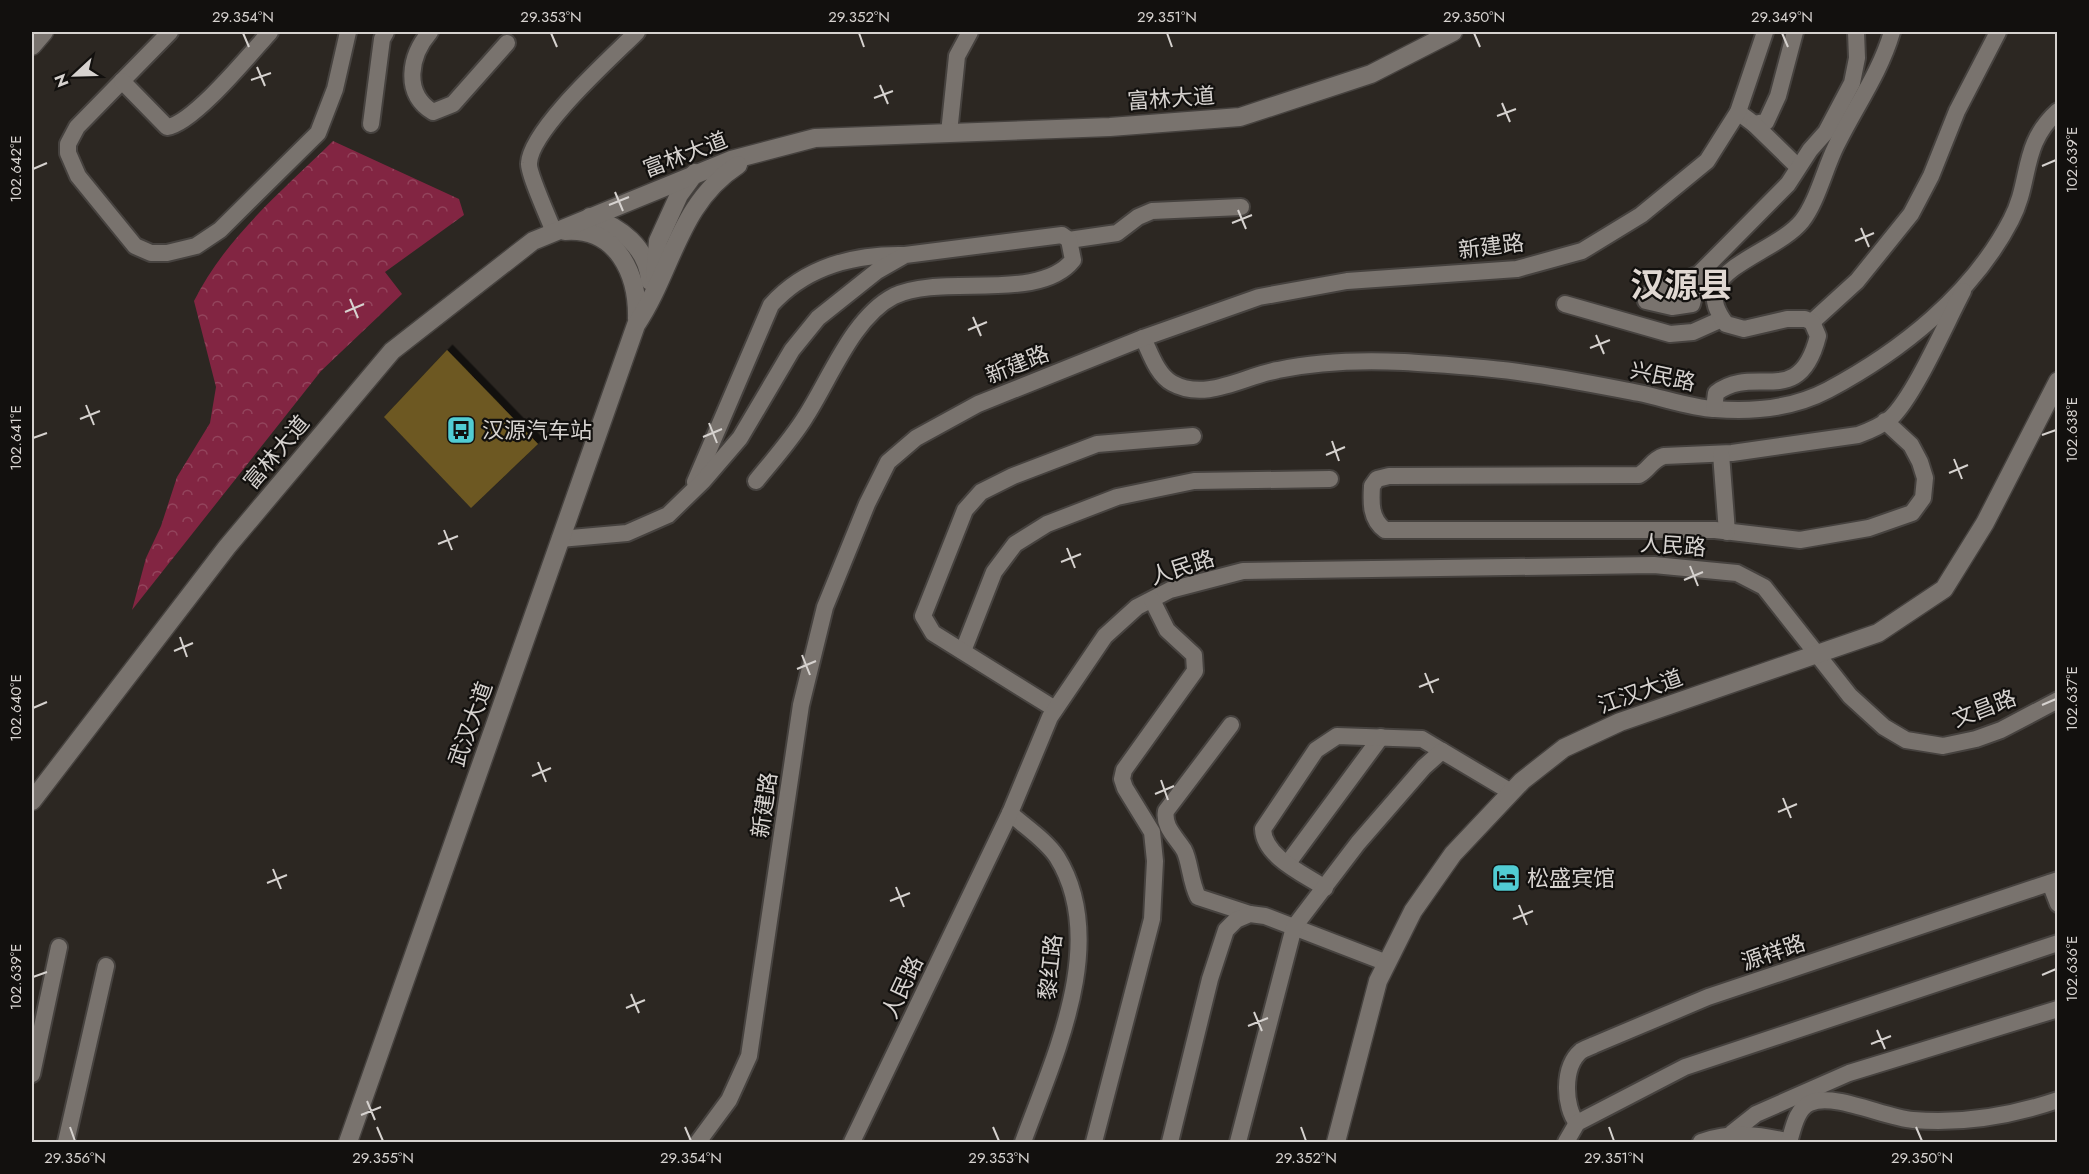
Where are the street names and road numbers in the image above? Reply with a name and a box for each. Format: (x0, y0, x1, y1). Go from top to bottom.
street label: 富林大道 (1126, 79, 1216, 117)
street label: 富林大道 (638, 123, 732, 185)
street label: 新建路 (1456, 226, 1526, 266)
street label: 新建路 (980, 337, 1054, 391)
street label: 兴民路 (1627, 353, 1699, 399)
street label: 富林大道 (235, 408, 317, 496)
street label: 人民路 (1639, 527, 1707, 563)
street label: 人民路 (1146, 542, 1218, 592)
street label: 江汉大道 (1593, 661, 1687, 721)
street label: 武汉大道 (440, 677, 500, 771)
street label: 文昌路 (1947, 681, 2021, 735)
street label: 新建路 (744, 770, 784, 840)
street label: 源祥路 (1737, 926, 1809, 978)
street label: 黎红路 (1031, 933, 1069, 1001)
street label: 人民路 (874, 950, 930, 1024)

